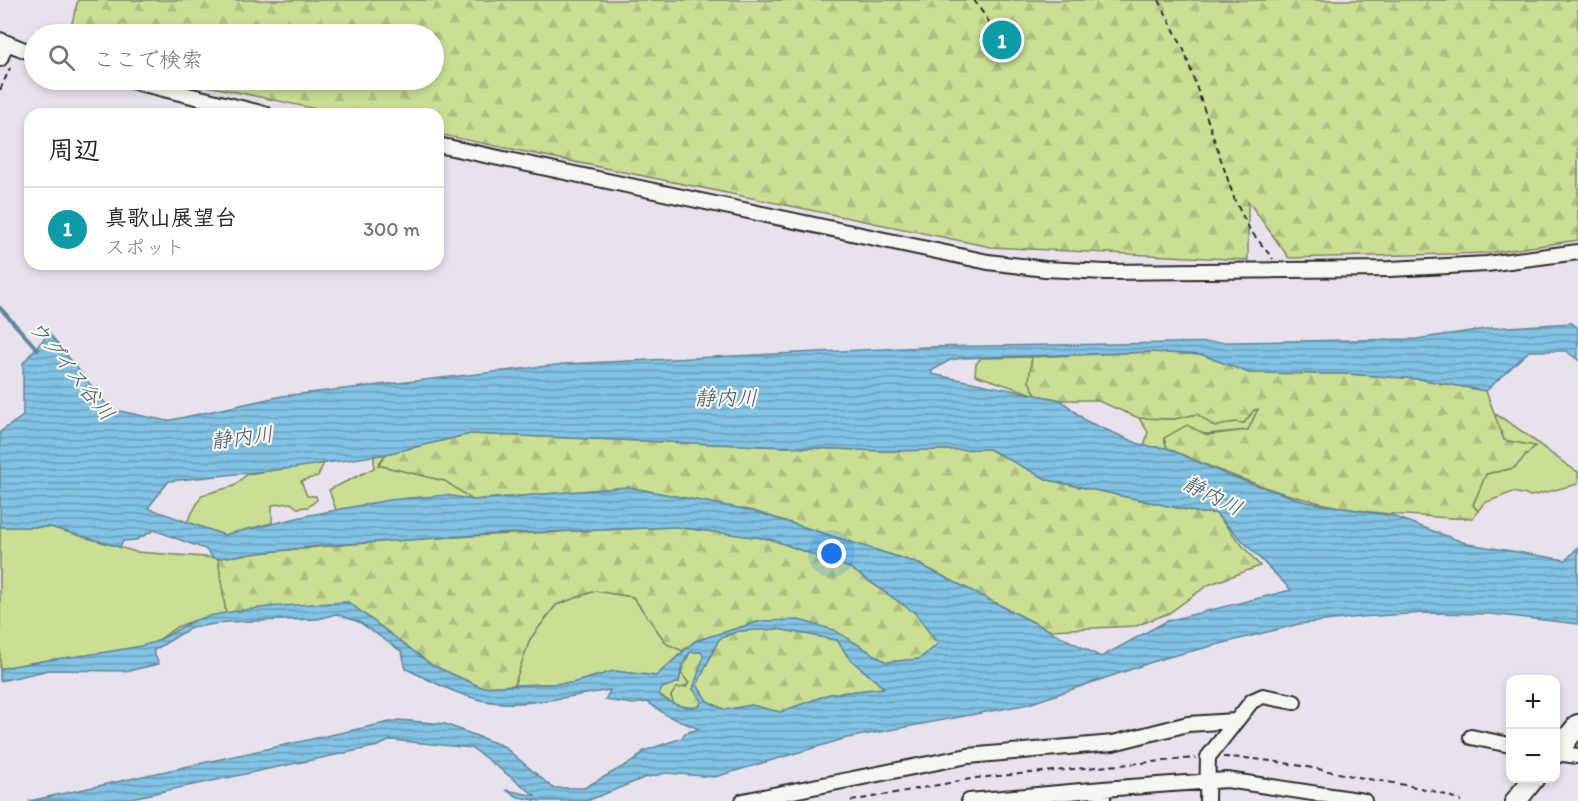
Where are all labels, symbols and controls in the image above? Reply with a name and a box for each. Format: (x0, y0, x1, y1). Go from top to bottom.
pin: 1 (982, 18, 1022, 63)
search box (24, 24, 444, 90)
icon: search (45, 41, 78, 74)
text: ここで検索 (93, 46, 203, 73)
text: 周辺 (48, 134, 100, 166)
text: 真歌山展望台 (105, 204, 237, 231)
text: 1 (63, 217, 72, 241)
text: 300 m (363, 217, 420, 241)
text: スポット (105, 235, 185, 259)
water label: ウグイス谷川 (24, 315, 120, 425)
water label: 静内川 (695, 385, 758, 410)
water label: 静内川 (209, 421, 275, 453)
water label: 静内川 (1179, 470, 1247, 520)
your location (817, 539, 846, 568)
map controls (1506, 675, 1560, 783)
button: + (1506, 675, 1560, 729)
button: − (1506, 729, 1560, 783)

